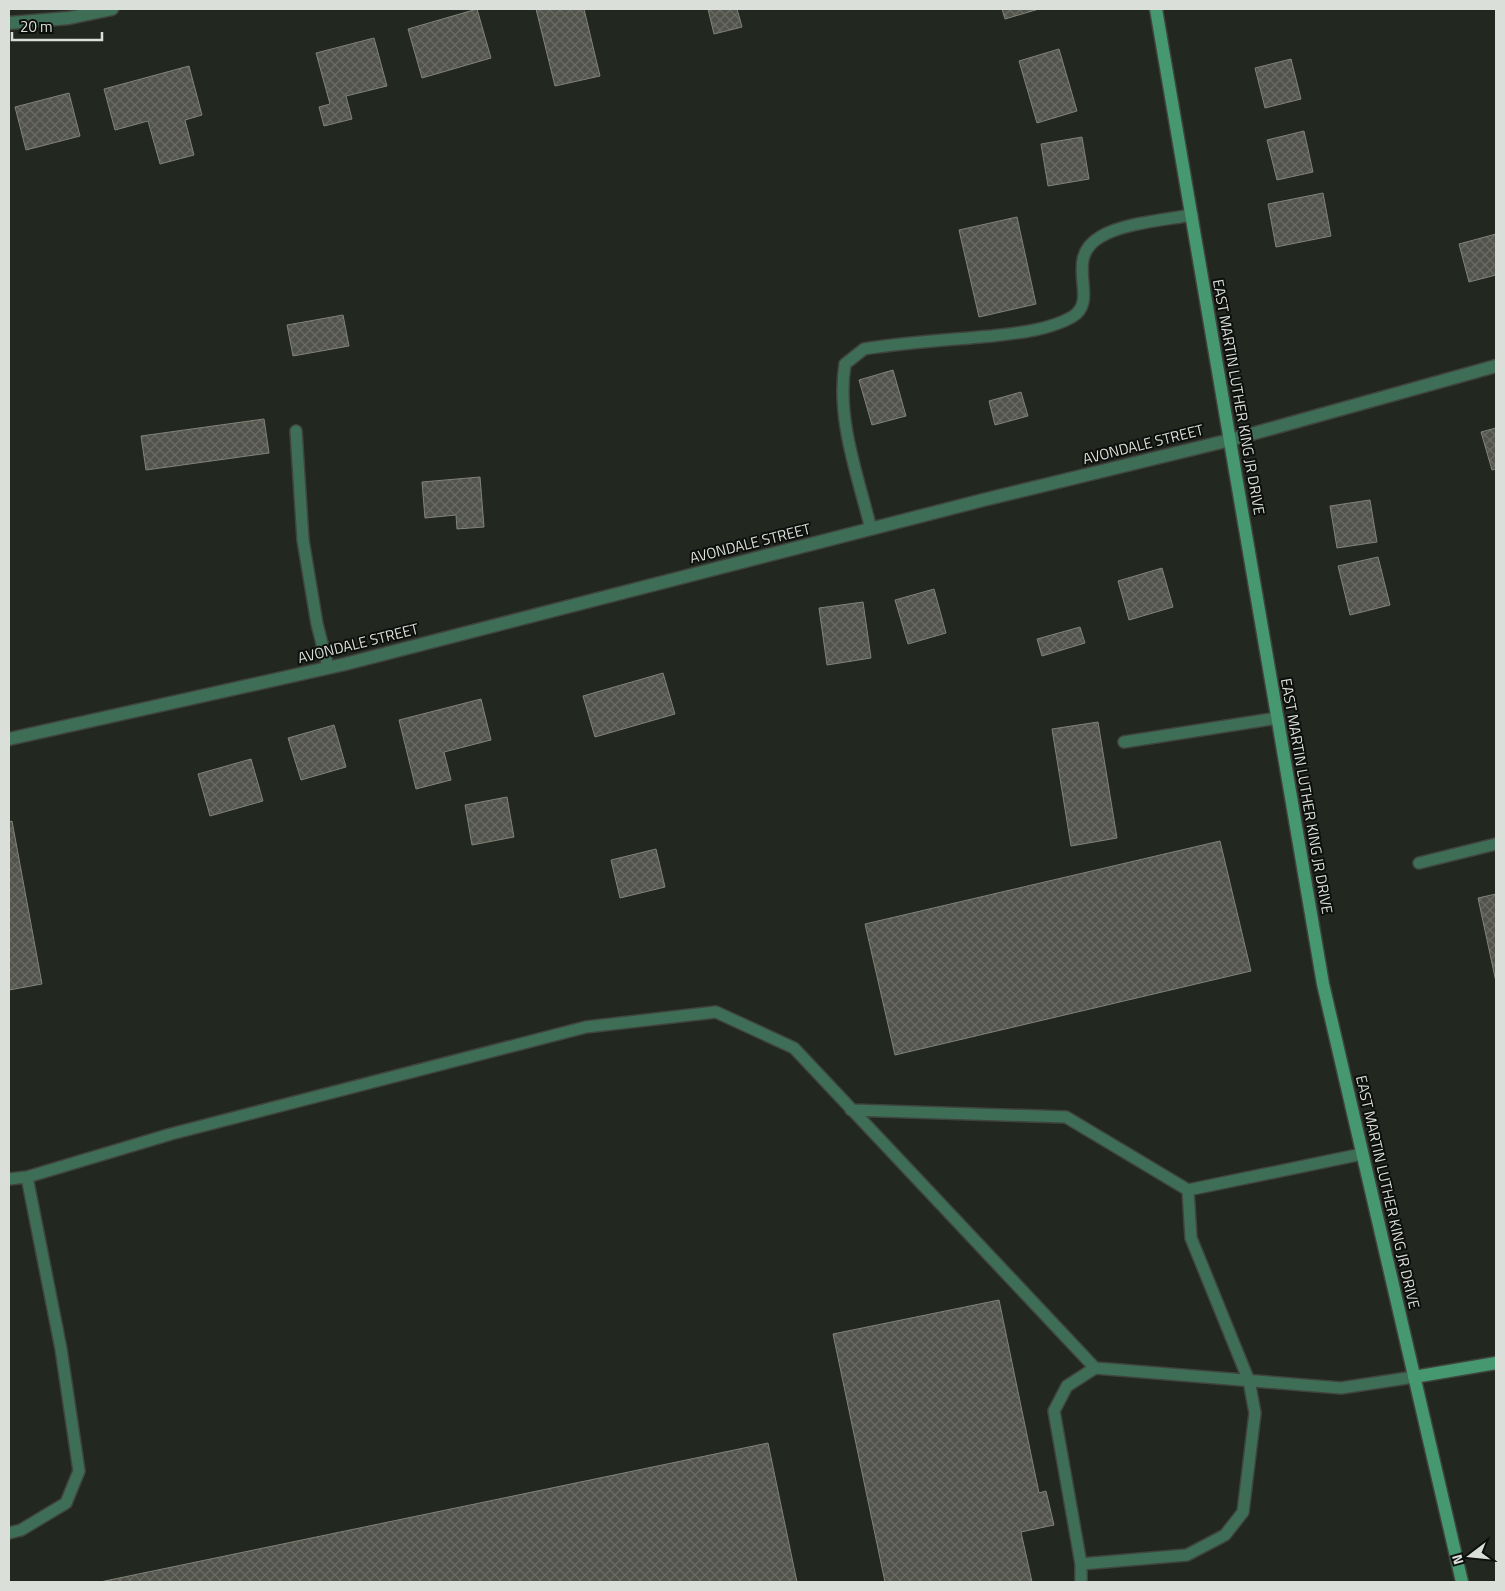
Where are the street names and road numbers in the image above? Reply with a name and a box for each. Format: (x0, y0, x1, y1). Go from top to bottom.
street label: EAST MARTIN LUTHER KING JR DRIVE (1207, 277, 1271, 517)
street label: AVONDALE STREET (1080, 418, 1206, 470)
street label: AVONDALE STREET (687, 517, 813, 569)
street label: AVONDALE STREET (295, 617, 421, 669)
street label: EAST MARTIN LUTHER KING JR DRIVE (1275, 676, 1339, 916)
street label: EAST MARTIN LUTHER KING JR DRIVE (1350, 1073, 1426, 1311)

